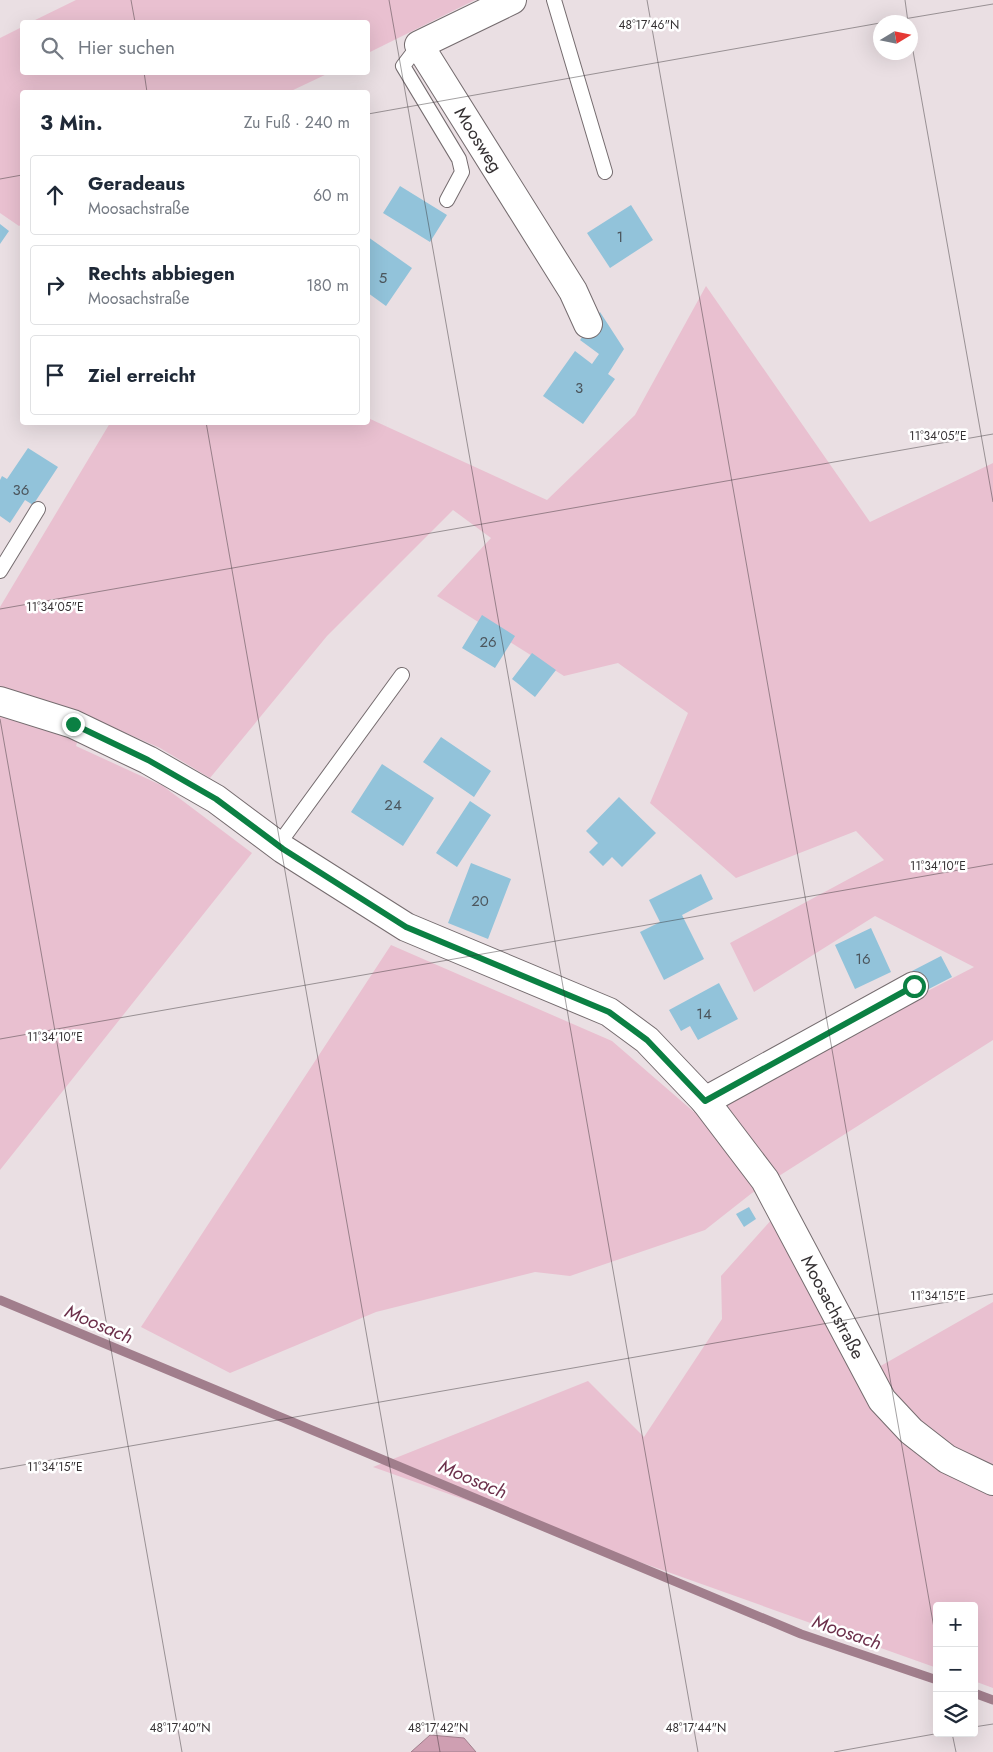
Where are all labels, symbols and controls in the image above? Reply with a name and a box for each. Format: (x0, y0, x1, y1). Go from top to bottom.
north arrow (873, 15, 918, 60)
text: 48°17'46"N (619, 16, 679, 34)
search box (20, 20, 370, 75)
icon: search (38, 34, 66, 62)
text: Hier suchen (78, 34, 175, 61)
street label: Moosweg (448, 102, 509, 177)
text: 3 Min. (40, 108, 103, 138)
text: Zu Fuß · 240 m (244, 111, 350, 134)
text: Geradeaus (88, 170, 185, 197)
icon: ahead (41, 181, 69, 209)
text: 60 m (313, 184, 349, 207)
text: Moosachstraße (88, 197, 189, 220)
house number: 1 (617, 226, 623, 248)
text: Rechts abbiegen (88, 260, 235, 287)
house number: 5 (379, 267, 387, 289)
icon: right (41, 271, 69, 299)
text: 180 m (306, 274, 349, 297)
text: Moosachstraße (88, 287, 189, 310)
icon: arrive (41, 361, 69, 389)
text: Ziel erreicht (88, 362, 195, 389)
house number: 3 (575, 377, 583, 399)
text: 11°34'05"E (909, 427, 967, 445)
house number: 36 (13, 479, 29, 501)
text: 11°34'05"E (26, 598, 84, 616)
house number: 26 (479, 631, 497, 653)
route end (62, 713, 85, 736)
house number: 24 (384, 794, 402, 816)
text: 11°34'10"E (910, 857, 966, 875)
house number: 20 (471, 890, 489, 912)
house number: 16 (855, 948, 871, 970)
route start (903, 975, 926, 998)
house number: 14 (696, 1003, 712, 1025)
text: 11°34'10"E (27, 1028, 83, 1046)
street label: Moosachstraße (794, 1251, 871, 1364)
text: 11°34'15"E (910, 1287, 966, 1305)
water label: Moosach (61, 1298, 137, 1350)
water label: Moosach (435, 1453, 511, 1505)
text: 11°34'15"E (27, 1458, 83, 1476)
map controls (933, 1602, 978, 1737)
button: + (933, 1602, 978, 1647)
water label: Moosach (809, 1608, 885, 1656)
button: − (933, 1647, 978, 1692)
button: layers (933, 1692, 978, 1737)
text: 48°17'40"N (149, 1719, 211, 1737)
text: 48°17'42"N (408, 1719, 468, 1737)
text: 48°17'44"N (666, 1719, 726, 1737)

